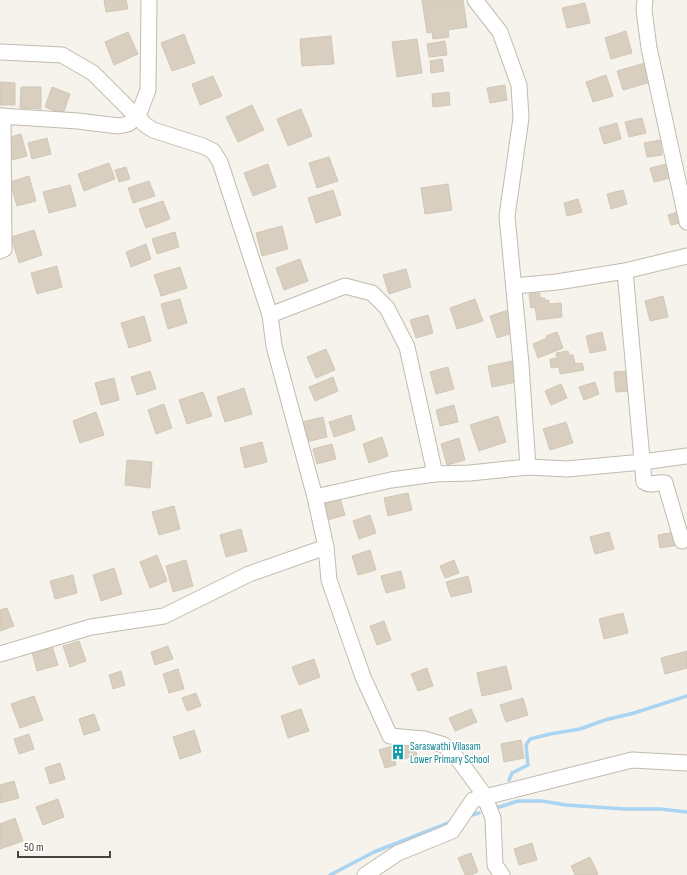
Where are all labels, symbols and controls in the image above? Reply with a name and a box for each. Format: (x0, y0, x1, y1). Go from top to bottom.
place label: Saraswathi Vilasam Lower Primary School (410, 740, 489, 766)
building icon: Saraswathi Vilasam Lower Primary School (389, 743, 407, 761)
scale bar (18, 833, 110, 859)
text: 50 m (24, 840, 44, 855)

